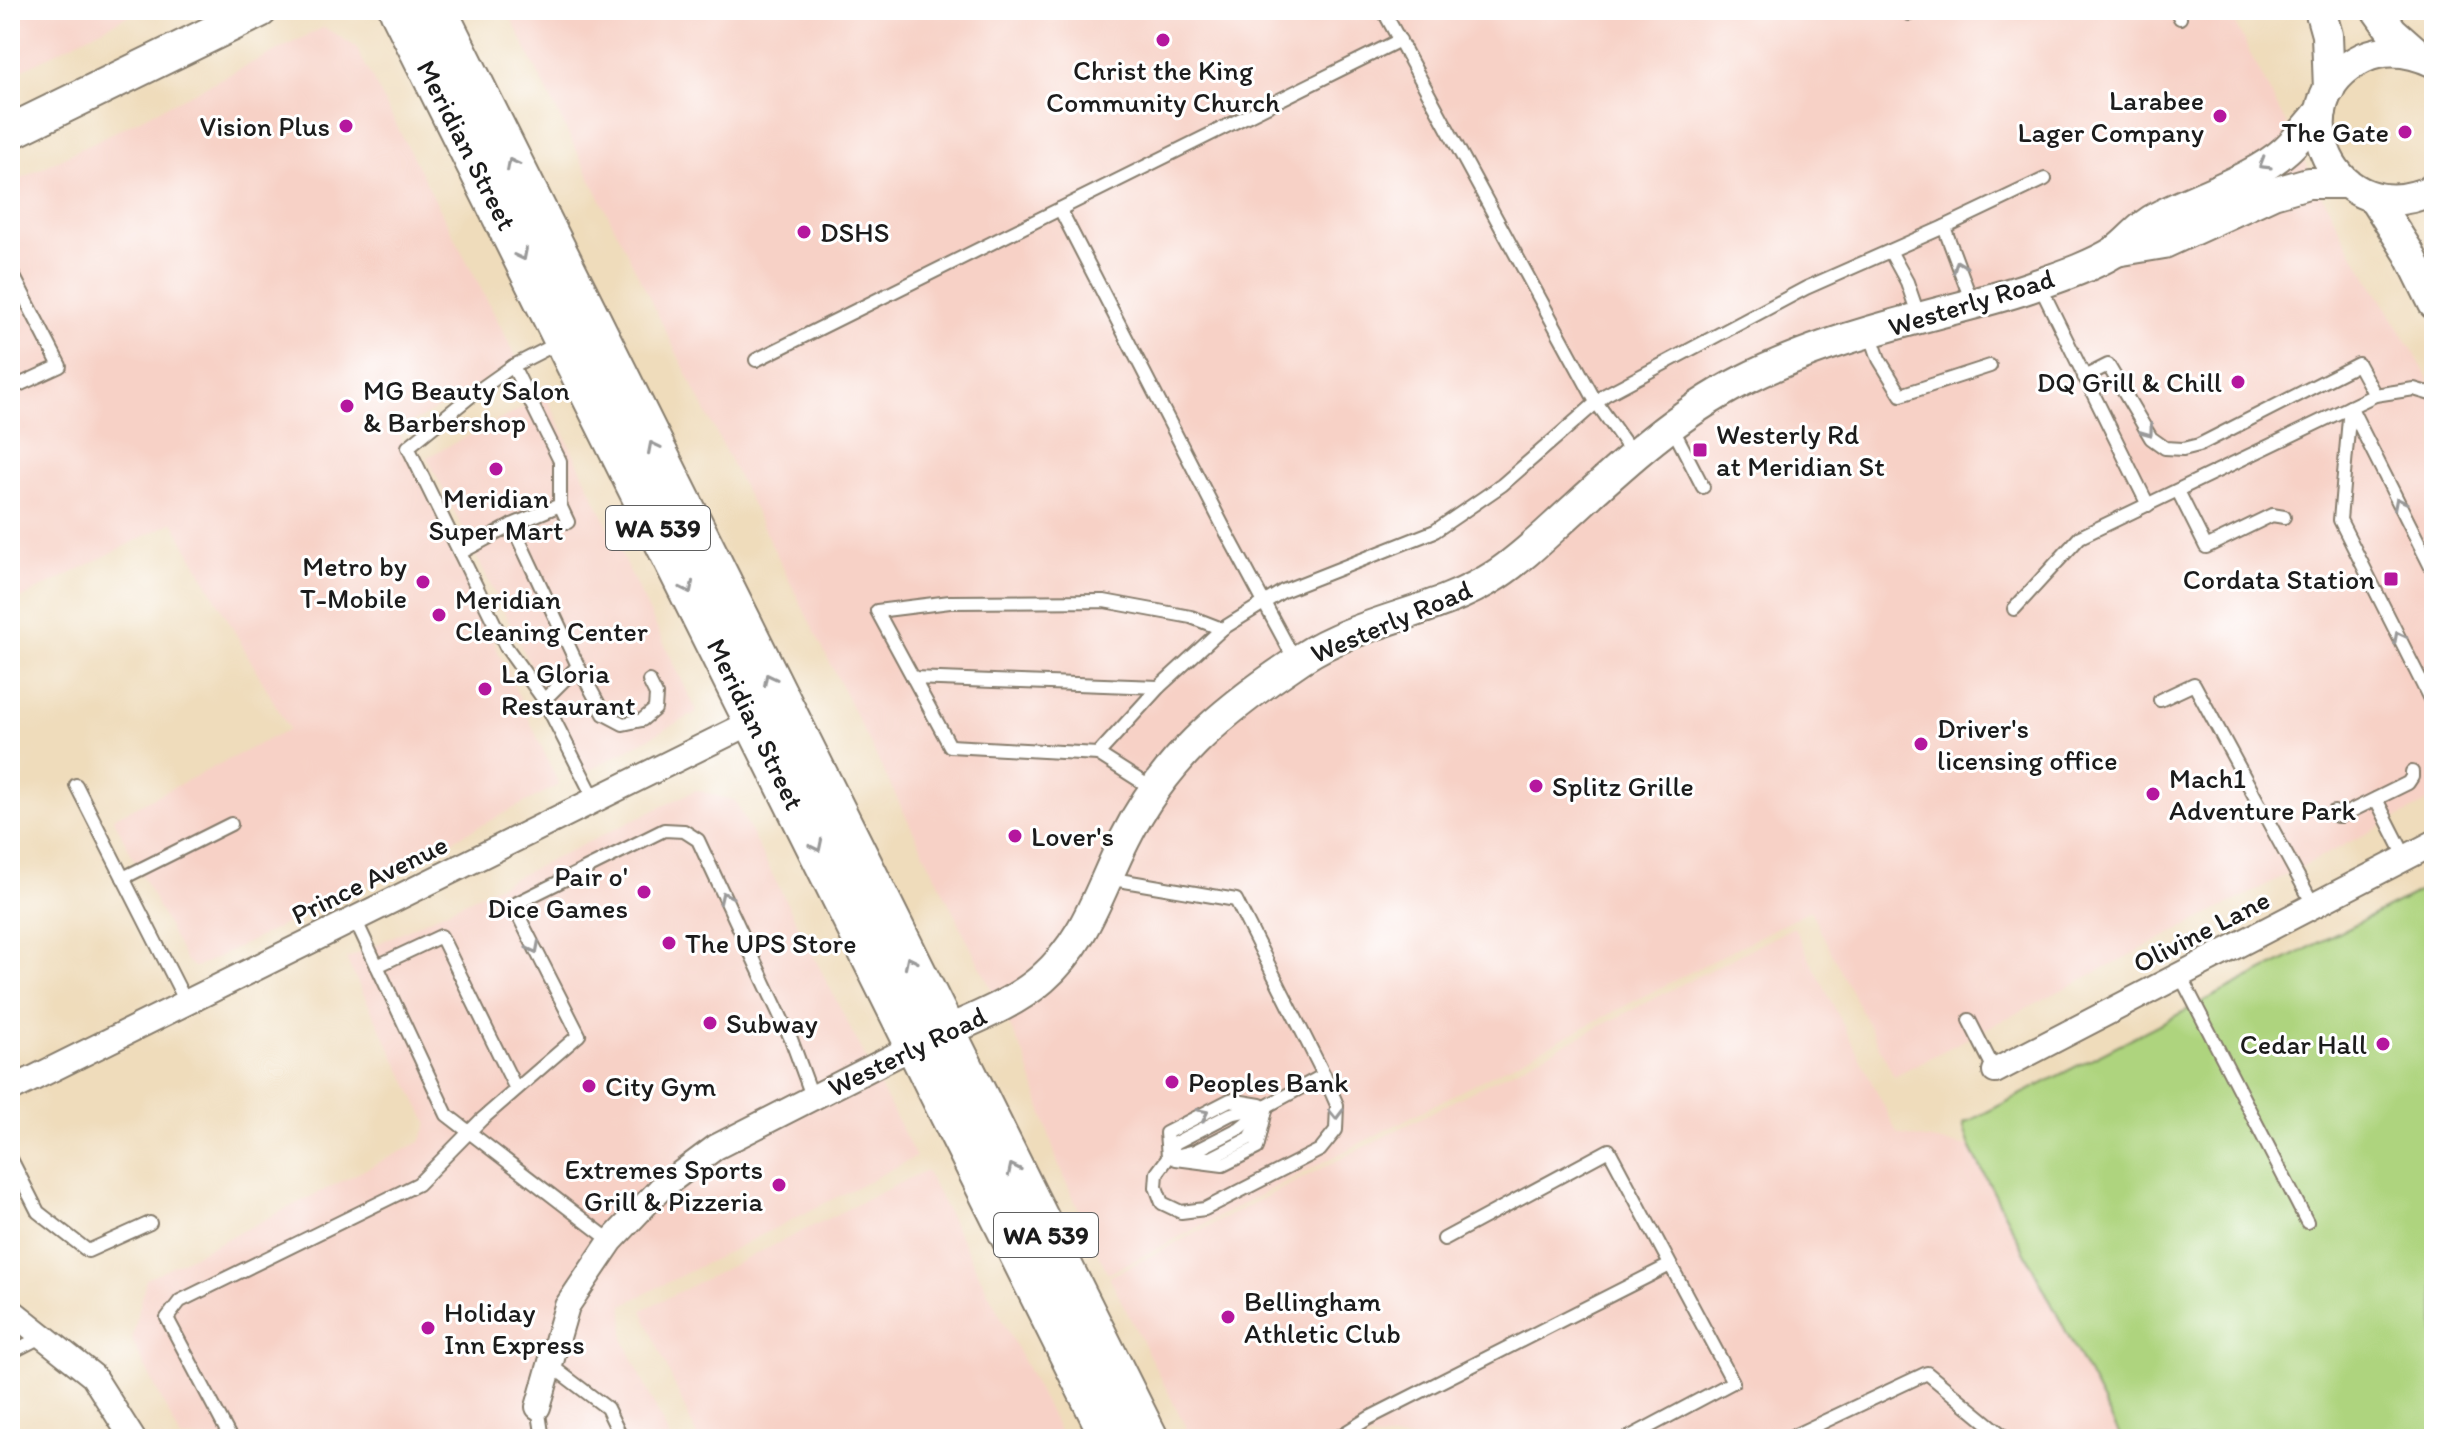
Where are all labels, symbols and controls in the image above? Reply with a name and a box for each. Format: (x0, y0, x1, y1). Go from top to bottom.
marker: Christ the King Community Church (1154, 31, 1172, 49)
place label: Christ the King Community Church (1046, 53, 1280, 119)
street label: Meridian Street (409, 54, 525, 236)
place label: Larabee Lager Company (2017, 83, 2204, 149)
marker: Larabee Lager Company (2211, 107, 2229, 125)
place label: Vision Plus (199, 109, 330, 143)
place label: The Gate (2282, 115, 2389, 149)
marker: Vision Plus (337, 117, 355, 135)
marker: The Gate (2396, 123, 2414, 141)
one-way arrow (2258, 154, 2273, 170)
one-way arrow (507, 157, 522, 172)
place label: DSHS (820, 215, 889, 249)
marker: DSHS (795, 223, 813, 241)
one-way arrow (513, 247, 528, 262)
one-way arrow (1952, 260, 1969, 274)
street label: Westerly Road (1884, 261, 2058, 343)
place label: DQ Grill & Chill (2037, 365, 2222, 399)
place label: MG Beauty Salon & Barbershop (363, 373, 570, 439)
marker: DQ Grill & Chill (2229, 373, 2247, 391)
marker: MG Beauty Salon & Barbershop (338, 397, 356, 415)
place label: Westerly Rd at Meridian St (1716, 417, 1885, 483)
one-way arrow (2138, 422, 2153, 437)
one-way arrow (648, 440, 663, 455)
marker: Westerly Rd at Meridian St (1691, 441, 1709, 459)
marker: Meridian Super Mart (487, 460, 505, 478)
place label: Meridian Super Mart (429, 481, 563, 547)
one-way arrow (2393, 497, 2409, 512)
road number: WA 539 (606, 506, 710, 550)
place label: Metro by T-Mobile (300, 549, 407, 615)
place label: Cordata Station (2183, 562, 2375, 596)
marker: Cordata Station (2382, 570, 2400, 588)
street label: Westerly Road (1305, 572, 1477, 670)
marker: Metro by T-Mobile (414, 573, 432, 591)
one-way arrow (679, 580, 694, 595)
place label: Meridian Cleaning Center (455, 582, 648, 648)
marker: Meridian Cleaning Center (430, 606, 448, 624)
one-way arrow (2393, 630, 2409, 645)
street label: Meridian Street (700, 633, 812, 815)
place label: La Gloria Restaurant (501, 656, 635, 722)
one-way arrow (764, 673, 779, 688)
marker: La Gloria Restaurant (476, 680, 494, 698)
place label: Driver's licensing office (1937, 711, 2118, 777)
marker: Driver's licensing office (1912, 735, 1930, 753)
place label: Mach1 Adventure Park (2169, 761, 2357, 827)
place label: Splitz Grille (1552, 769, 1694, 803)
marker: Splitz Grille (1527, 777, 1545, 795)
marker: Mach1 Adventure Park (2144, 785, 2162, 803)
place label: Lover's (1031, 819, 1114, 853)
street label: Prince Avenue (285, 827, 453, 931)
marker: Lover's (1006, 827, 1024, 845)
one-way arrow (807, 837, 823, 852)
place label: Pair o' Dice Games (487, 859, 628, 925)
street label: Olivine Lane (2127, 882, 2275, 980)
marker: Pair o' Dice Games (635, 883, 653, 901)
one-way arrow (719, 890, 735, 905)
place label: The UPS Store (685, 926, 856, 960)
marker: The UPS Store (660, 934, 678, 952)
one-way arrow (525, 939, 540, 954)
one-way arrow (904, 956, 920, 971)
street label: Westerly Road (822, 998, 992, 1104)
place label: Subway (726, 1006, 818, 1040)
marker: Subway (701, 1014, 719, 1032)
place label: Cedar Hall (2240, 1027, 2367, 1061)
marker: Cedar Hall (2374, 1035, 2392, 1053)
place label: Peoples Bank (1188, 1065, 1349, 1099)
place label: City Gym (605, 1069, 717, 1103)
marker: Peoples Bank (1163, 1073, 1181, 1091)
marker: City Gym (580, 1077, 598, 1095)
one-way arrow (1195, 1108, 1210, 1123)
one-way arrow (1327, 1109, 1344, 1121)
place label: Extremes Sports Grill & Pizzeria (565, 1152, 763, 1218)
one-way arrow (1007, 1162, 1023, 1177)
marker: Extremes Sports Grill & Pizzeria (770, 1176, 788, 1194)
road number: WA 539 (994, 1213, 1098, 1257)
place label: Bellingham Athletic Club (1244, 1284, 1401, 1350)
place label: Holiday Inn Express (444, 1295, 585, 1361)
marker: Bellingham Athletic Club (1219, 1308, 1237, 1326)
marker: Holiday Inn Express (419, 1319, 437, 1337)

